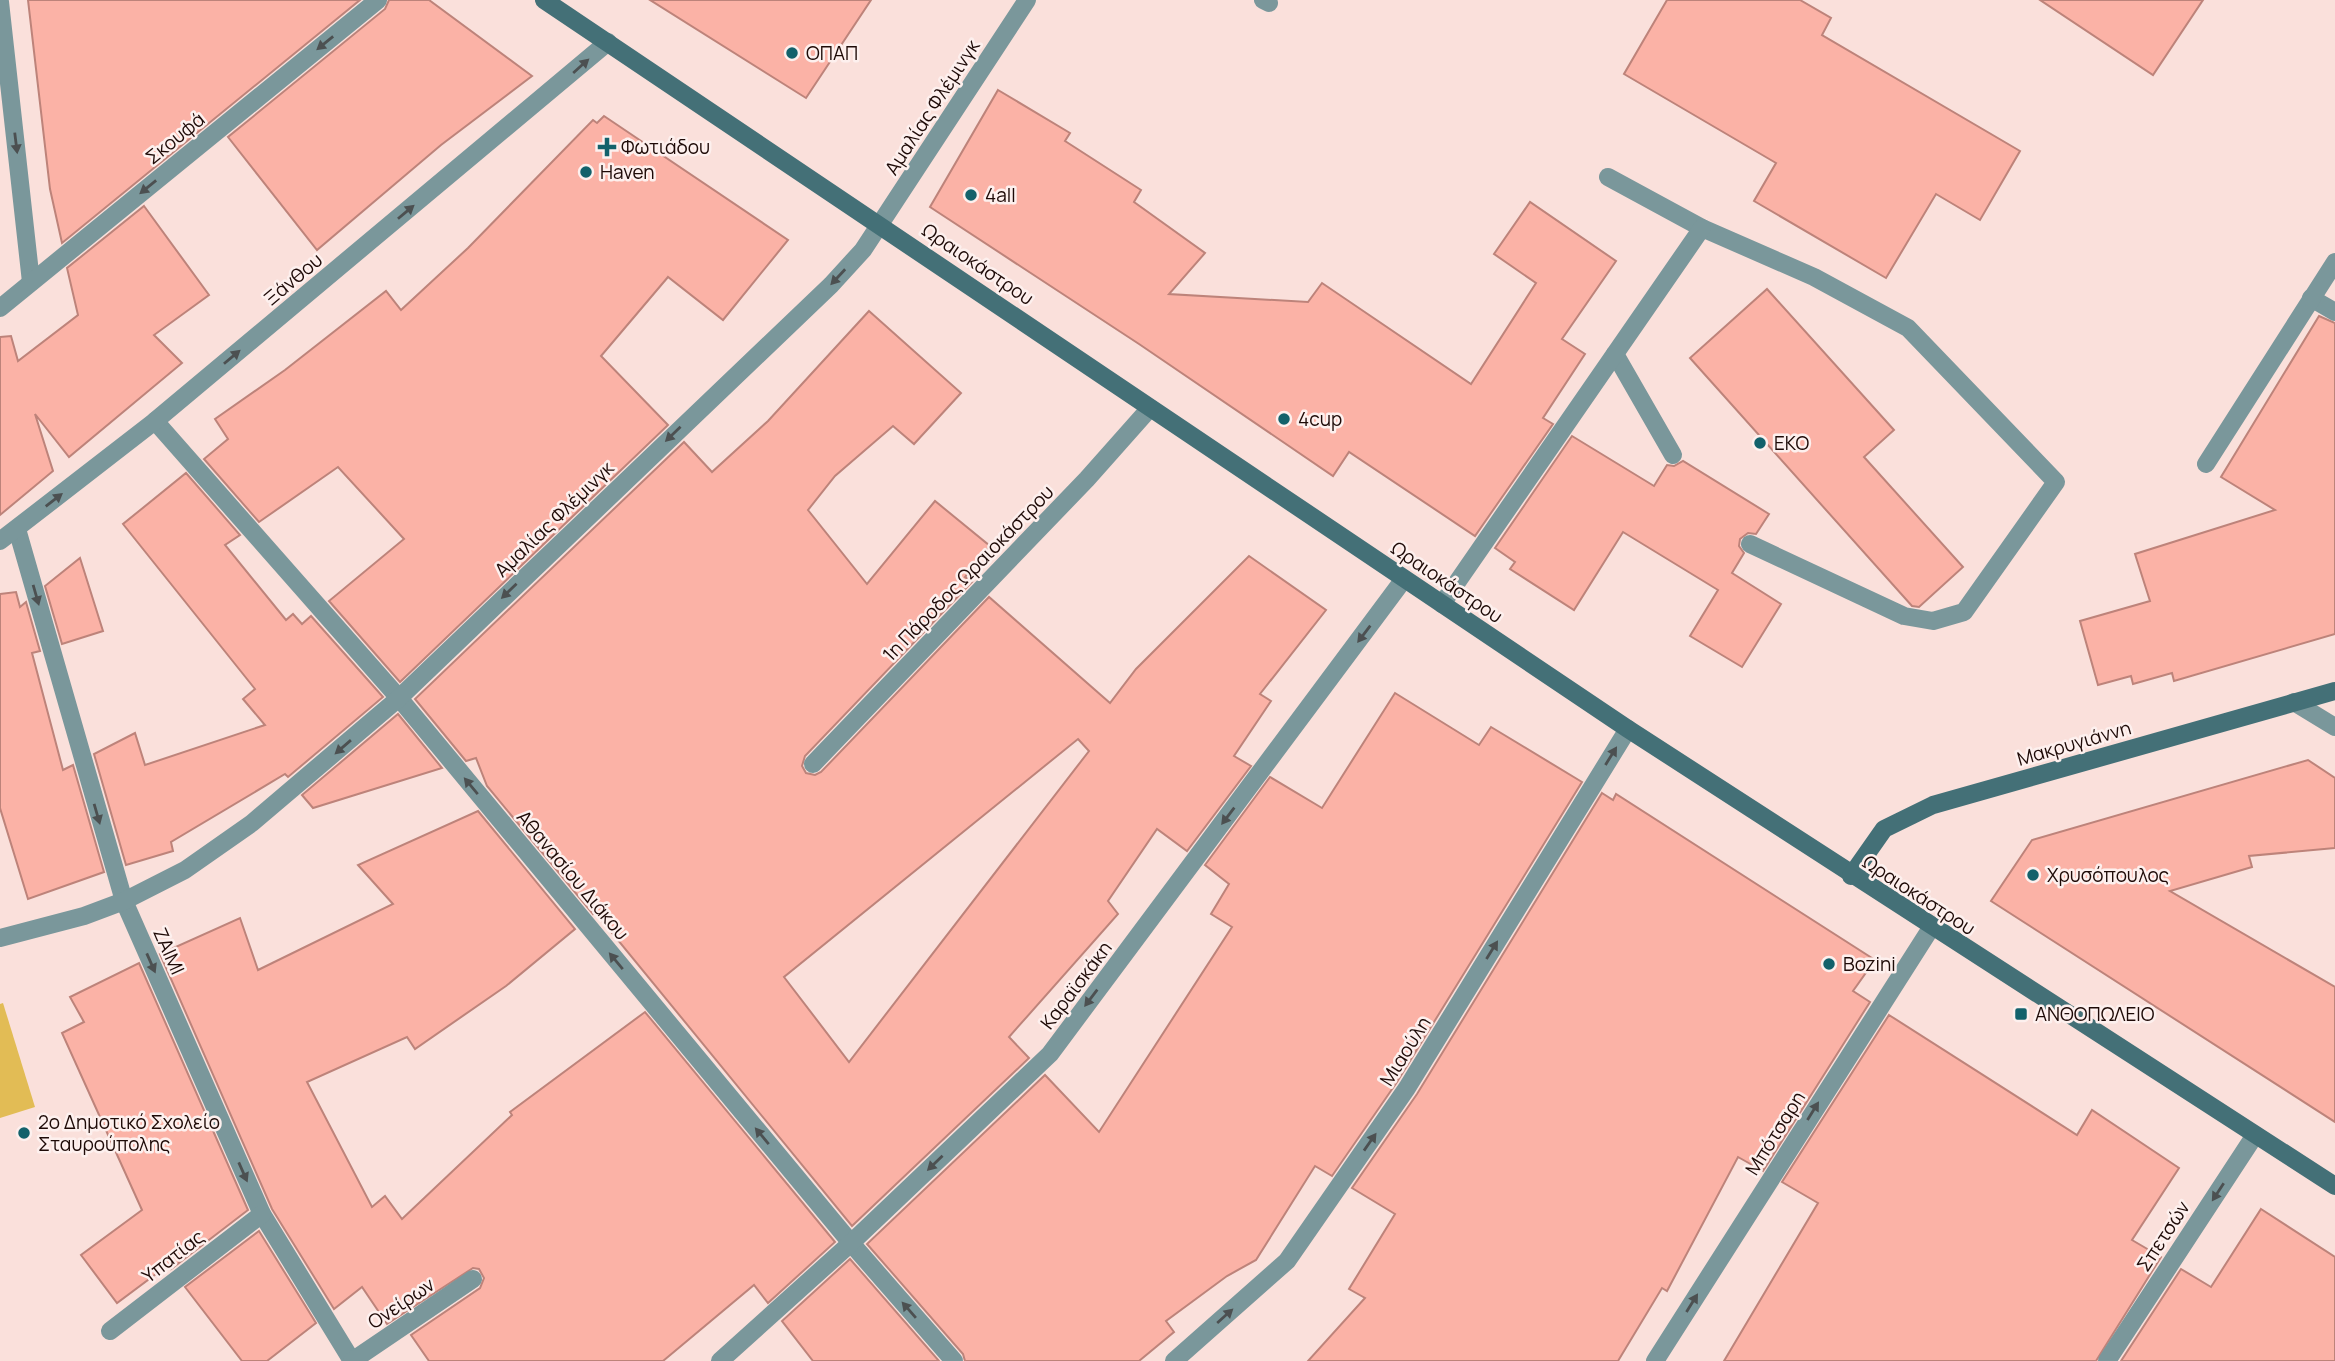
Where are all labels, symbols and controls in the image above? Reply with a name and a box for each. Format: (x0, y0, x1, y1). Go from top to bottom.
street label: Αμαλίας Φλέμινγκ (879, 34, 986, 180)
one-way arrow (316, 35, 333, 50)
place label: ΟΠΑΠ (806, 40, 858, 66)
marker: ΟΠΑΠ (784, 45, 800, 61)
one-way arrow (572, 58, 590, 74)
street label: Σκουφά (140, 106, 210, 170)
one-way arrow (11, 132, 22, 154)
place label: Φωτιάδου (621, 134, 710, 160)
marker: Φωτιάδου (599, 139, 615, 155)
place label: Haven (600, 159, 655, 185)
marker: Haven (578, 164, 594, 180)
one-way arrow (140, 179, 157, 194)
place label: 4all (985, 182, 1016, 208)
marker: 4all (963, 187, 979, 203)
one-way arrow (398, 205, 415, 220)
street label: Ωραιοκάστρου (917, 217, 1039, 311)
street label: Ξάνθου (258, 247, 328, 311)
one-way arrow (830, 268, 846, 285)
one-way arrow (223, 350, 240, 365)
place label: 4cup (1298, 406, 1342, 432)
marker: 4cup (1276, 411, 1292, 427)
one-way arrow (664, 426, 682, 442)
place label: EKO (1774, 430, 1809, 456)
marker: EKO (1752, 435, 1768, 451)
street label: Αμαλίας Φλέμινγκ (489, 455, 620, 583)
street label: 1η Πάροδος Ωραιοκάστρου (877, 479, 1059, 667)
one-way arrow (45, 492, 63, 507)
street label: Ωραιοκάστρου (1386, 535, 1508, 629)
one-way arrow (501, 583, 518, 599)
one-way arrow (31, 584, 41, 605)
one-way arrow (1357, 625, 1371, 643)
street label: Μακρυγιάννη (2014, 714, 2134, 772)
one-way arrow (334, 739, 352, 755)
one-way arrow (1605, 746, 1618, 766)
one-way arrow (464, 777, 479, 794)
one-way arrow (93, 803, 103, 824)
street label: Αθανασίου Διάκου (511, 805, 635, 945)
one-way arrow (1221, 807, 1235, 825)
street label: Ωραιοκάστρου (1858, 849, 1980, 941)
place label: Χρυσόπουλος (2047, 862, 2169, 888)
marker: Χρυσόπουλος (2025, 867, 2041, 883)
street label: ZAIMI (147, 924, 191, 978)
street label: Καραϊσκάκη (1034, 936, 1118, 1034)
one-way arrow (1485, 940, 1498, 960)
place label: Bozini (1843, 951, 1896, 977)
one-way arrow (609, 952, 624, 970)
one-way arrow (146, 953, 157, 974)
marker: Bozini (1821, 956, 1837, 972)
one-way arrow (1084, 989, 1099, 1007)
place label: ΑΝΘΟΠΩΛΕΙΟ (2035, 1001, 2155, 1027)
marker: ΑΝΘΟΠΩΛΕΙΟ (2013, 1006, 2029, 1022)
street label: Μιαούλη (1373, 1011, 1437, 1091)
street label: Μπότσαρη (1739, 1086, 1811, 1180)
one-way arrow (1807, 1101, 1820, 1121)
place label: 2ο Δημοτικό Σχολείο Σταυρούπολης (38, 1109, 220, 1157)
marker: 2ο Δημοτικό Σχολείο Σταυρούπολης (16, 1125, 32, 1141)
one-way arrow (755, 1127, 770, 1144)
one-way arrow (1363, 1133, 1377, 1151)
one-way arrow (926, 1155, 944, 1171)
one-way arrow (238, 1161, 249, 1182)
one-way arrow (2211, 1182, 2224, 1202)
street label: Σπετσών (2131, 1195, 2196, 1276)
street label: Υπατίας (137, 1223, 209, 1289)
street label: Ονείρων (363, 1271, 440, 1335)
one-way arrow (1685, 1294, 1698, 1313)
one-way arrow (902, 1301, 917, 1318)
one-way arrow (1217, 1309, 1234, 1324)

